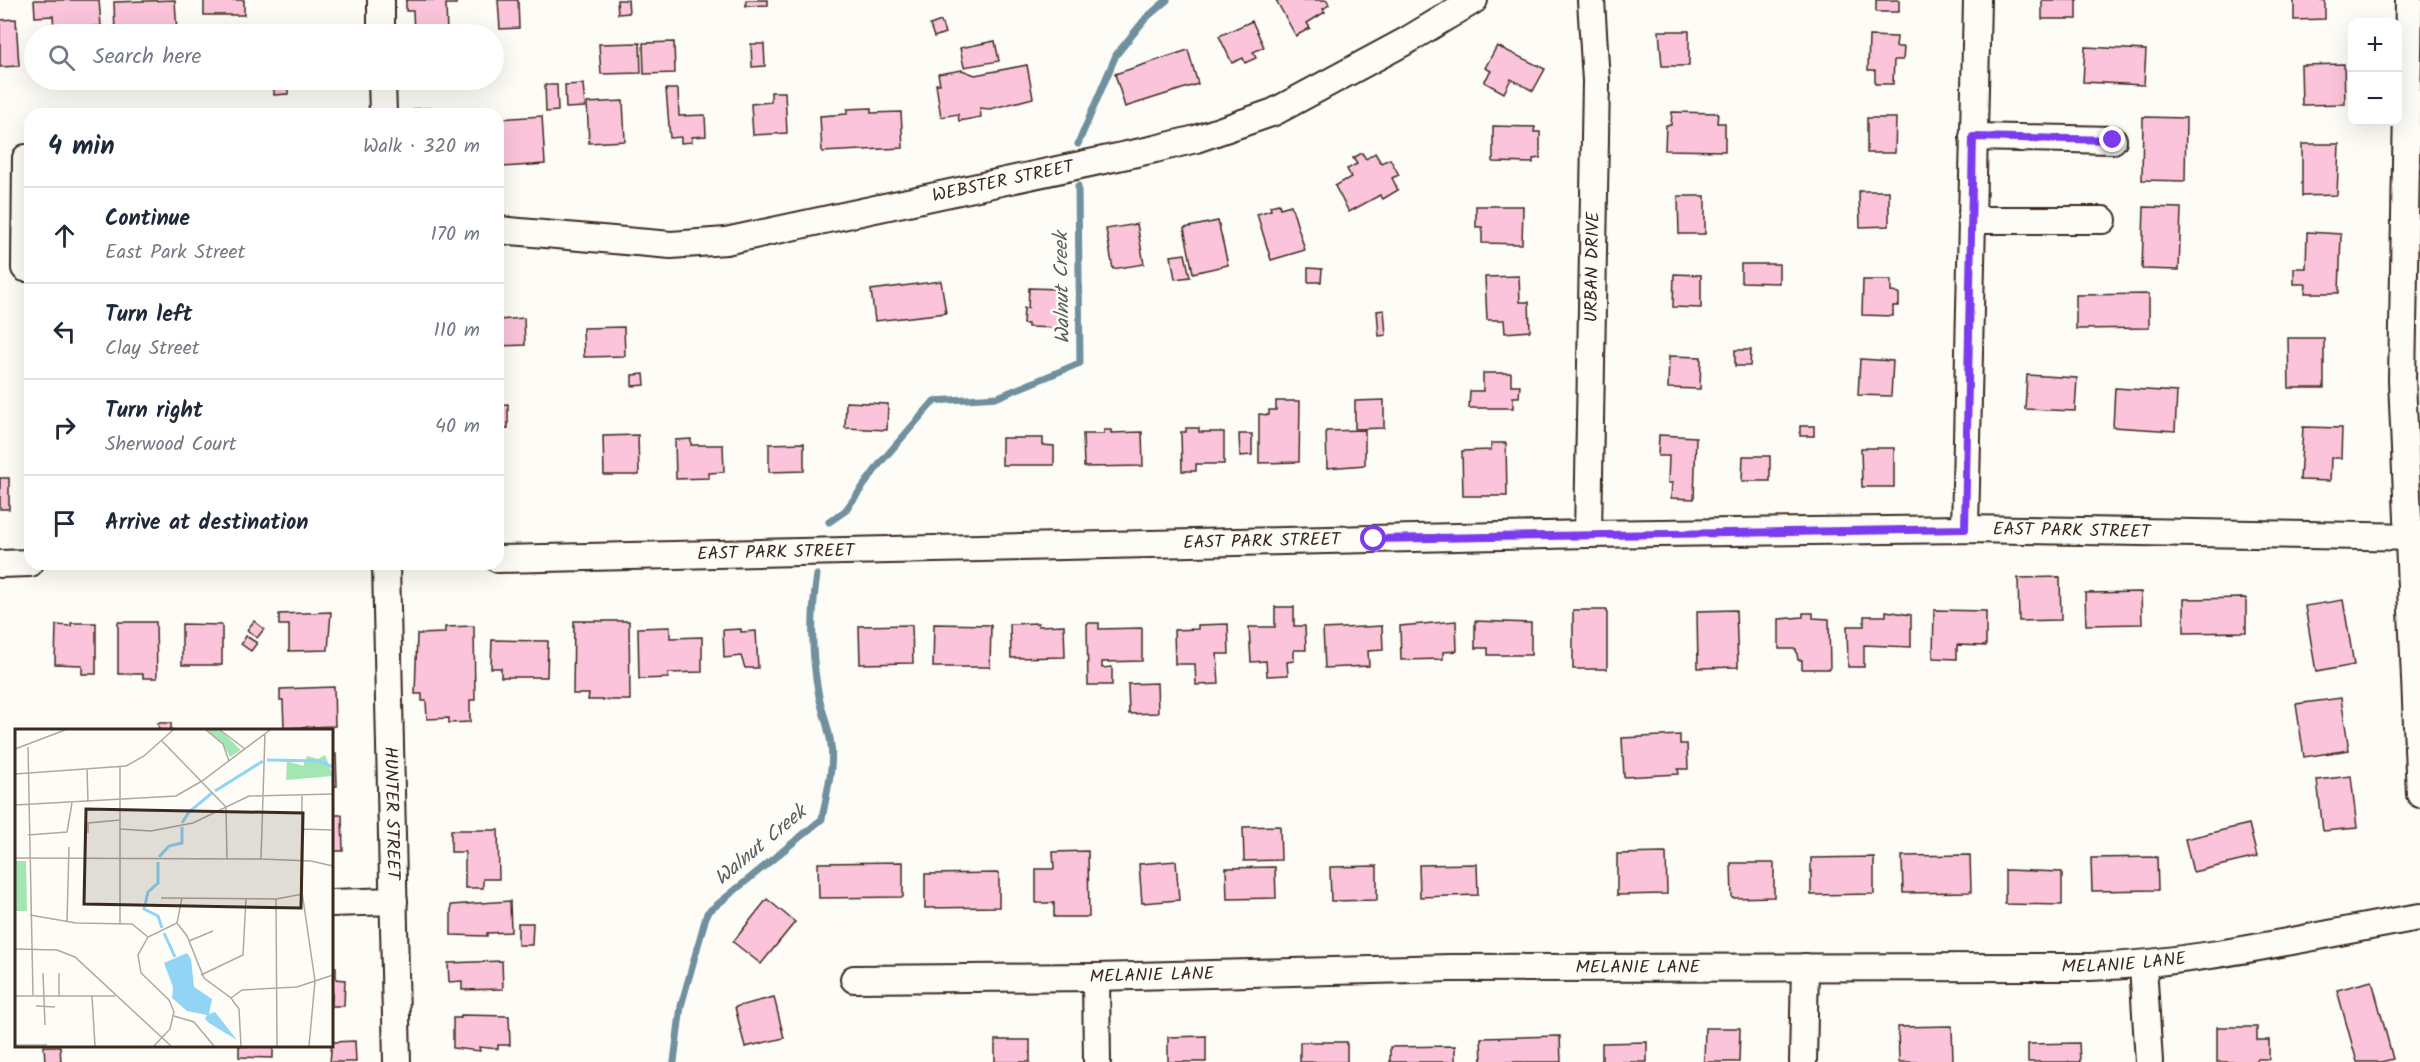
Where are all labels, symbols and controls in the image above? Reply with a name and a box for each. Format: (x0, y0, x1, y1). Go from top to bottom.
map controls (2348, 18, 2402, 126)
button: + (2348, 18, 2402, 72)
search box (24, 24, 504, 90)
text: Search here (93, 40, 201, 75)
icon: search (45, 41, 78, 74)
button: − (2348, 72, 2402, 126)
text: 4 min (48, 126, 115, 168)
route end (2099, 126, 2125, 152)
text: Walk · 320 m (363, 131, 480, 163)
street label: WEBSTER STREET (929, 152, 1078, 211)
text: Continue (105, 202, 190, 237)
street label: URBAN DRIVE (1577, 211, 1608, 323)
icon: ahead (48, 219, 81, 252)
text: 170 m (431, 219, 480, 251)
water label: Walnut Creek (1046, 229, 1080, 344)
text: East Park Street (105, 237, 245, 269)
text: Turn left (105, 298, 192, 333)
icon: left (48, 315, 81, 348)
text: 110 m (434, 315, 480, 347)
text: Clay Street (105, 333, 199, 365)
text: Turn right (105, 394, 203, 429)
icon: right (48, 411, 81, 444)
text: 40 m (435, 411, 480, 443)
text: Sherwood Court (105, 429, 237, 461)
text: Arrive at destination (105, 506, 308, 541)
icon: arrive (48, 507, 81, 540)
street label: EAST PARK STREET (1993, 515, 2152, 547)
street label: EAST PARK STREET (1183, 525, 1342, 558)
route start (1360, 525, 1386, 551)
street label: EAST PARK STREET (697, 536, 856, 569)
inset map (15, 729, 333, 1047)
street label: HUNTER STREET (376, 746, 407, 881)
water label: Walnut Creek (708, 796, 816, 894)
street label: MELANIE LANE (2062, 944, 2188, 982)
street label: MELANIE LANE (1576, 953, 1701, 982)
street label: MELANIE LANE (1089, 959, 1215, 992)

